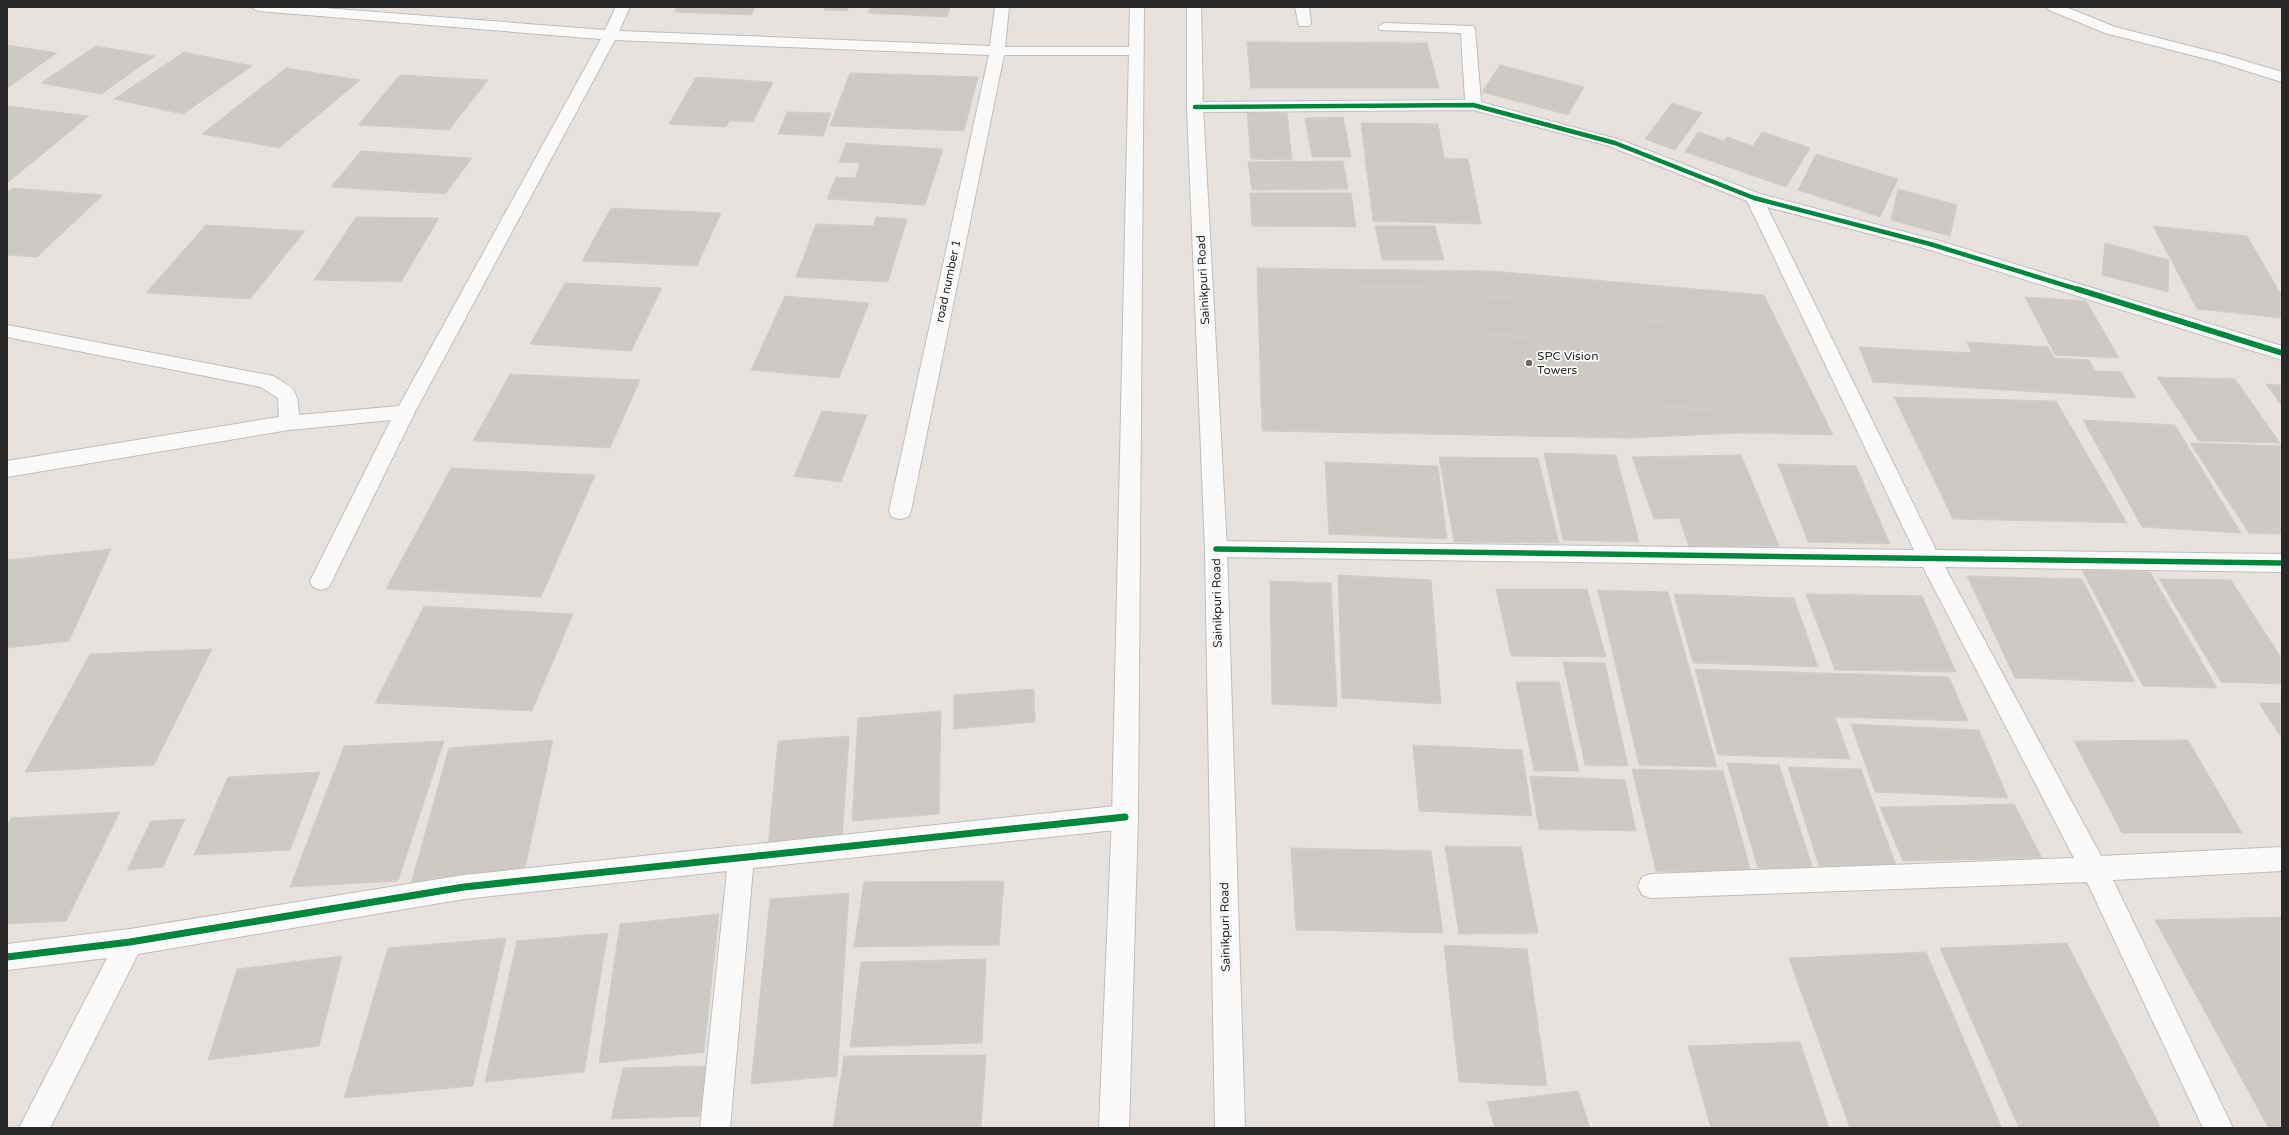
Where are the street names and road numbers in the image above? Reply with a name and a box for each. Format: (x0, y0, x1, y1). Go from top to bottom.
street label: Sainikpuri Road (1194, 235, 1212, 325)
street label: road number 1 (932, 238, 964, 324)
street label: Sainikpuri Road (1209, 558, 1225, 648)
street label: Sainikpuri Road (1217, 882, 1233, 972)

